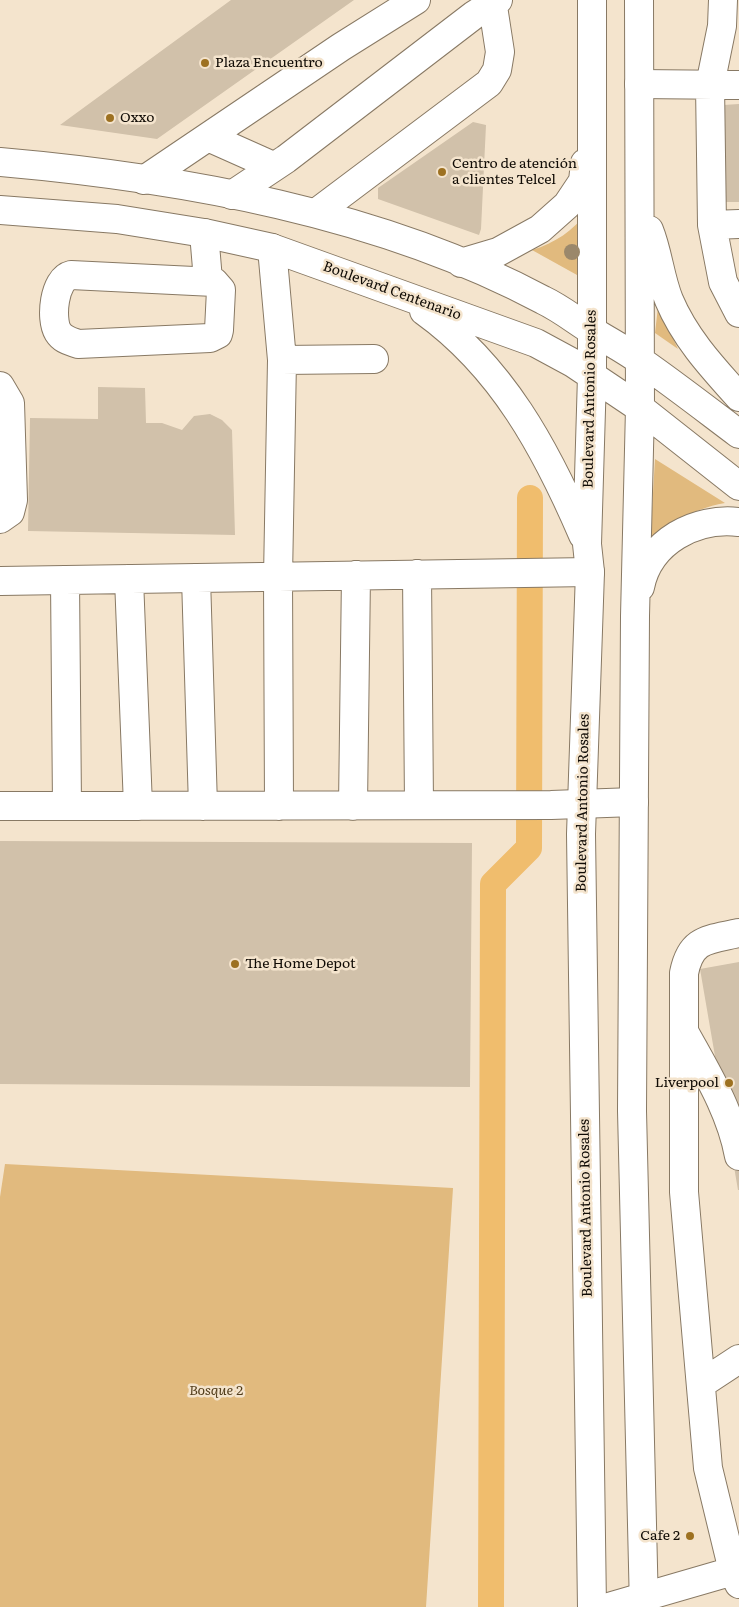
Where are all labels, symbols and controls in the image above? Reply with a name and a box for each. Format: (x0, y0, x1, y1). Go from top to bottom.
place label: Plaza Encuentro (215, 55, 323, 71)
marker: Plaza Encuentro (199, 57, 211, 69)
place label: Oxxo (120, 110, 155, 126)
marker: Oxxo (104, 112, 116, 124)
place label: Centro de atención a clientes Telcel (452, 156, 577, 188)
marker: Centro de atención a clientes Telcel (436, 166, 448, 178)
street label: Boulevard Centenario (321, 258, 463, 324)
street label: Boulevard Antonio Rosales (580, 310, 600, 488)
street label: Boulevard Antonio Rosales (573, 714, 593, 892)
place label: The Home Depot (245, 956, 356, 972)
marker: The Home Depot (229, 958, 241, 970)
place label: Liverpool (655, 1075, 719, 1091)
marker: Liverpool (723, 1077, 735, 1089)
street label: Boulevard Antonio Rosales (576, 1119, 596, 1297)
park label: Bosque 2 (189, 1383, 243, 1399)
place label: Cafe 2 (640, 1528, 680, 1544)
marker: Cafe 2 (684, 1530, 696, 1542)

